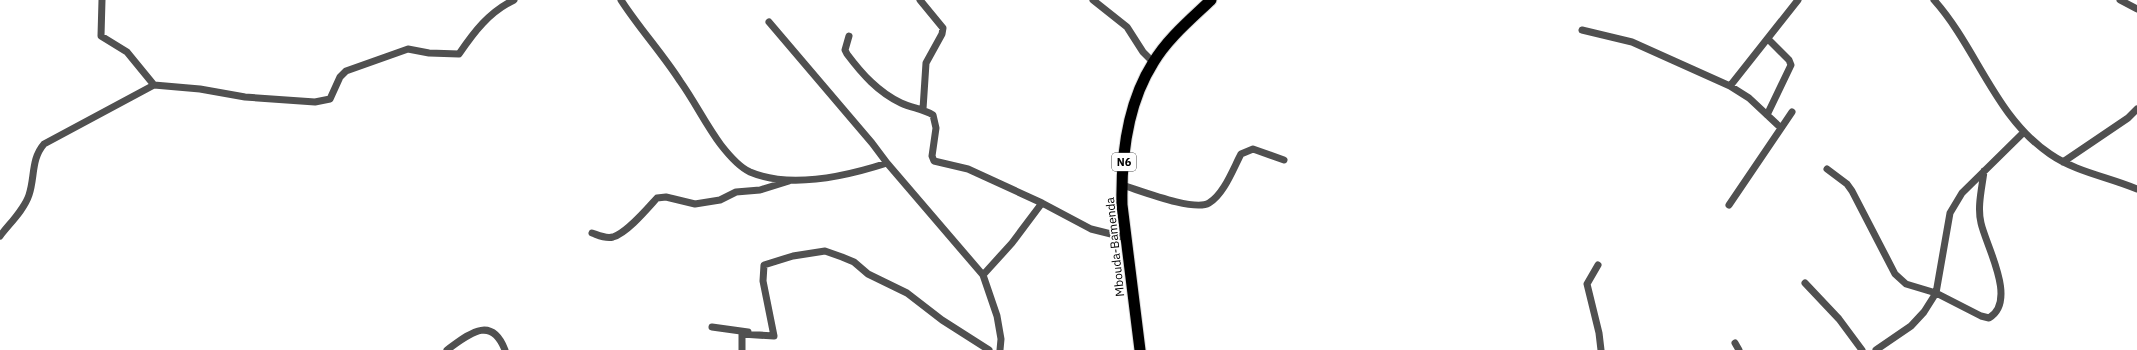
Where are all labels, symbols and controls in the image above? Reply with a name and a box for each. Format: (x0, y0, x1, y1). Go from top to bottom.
road number: N6 (1112, 153, 1136, 171)
street label: Mbouda-Bamenda (1102, 196, 1127, 297)

